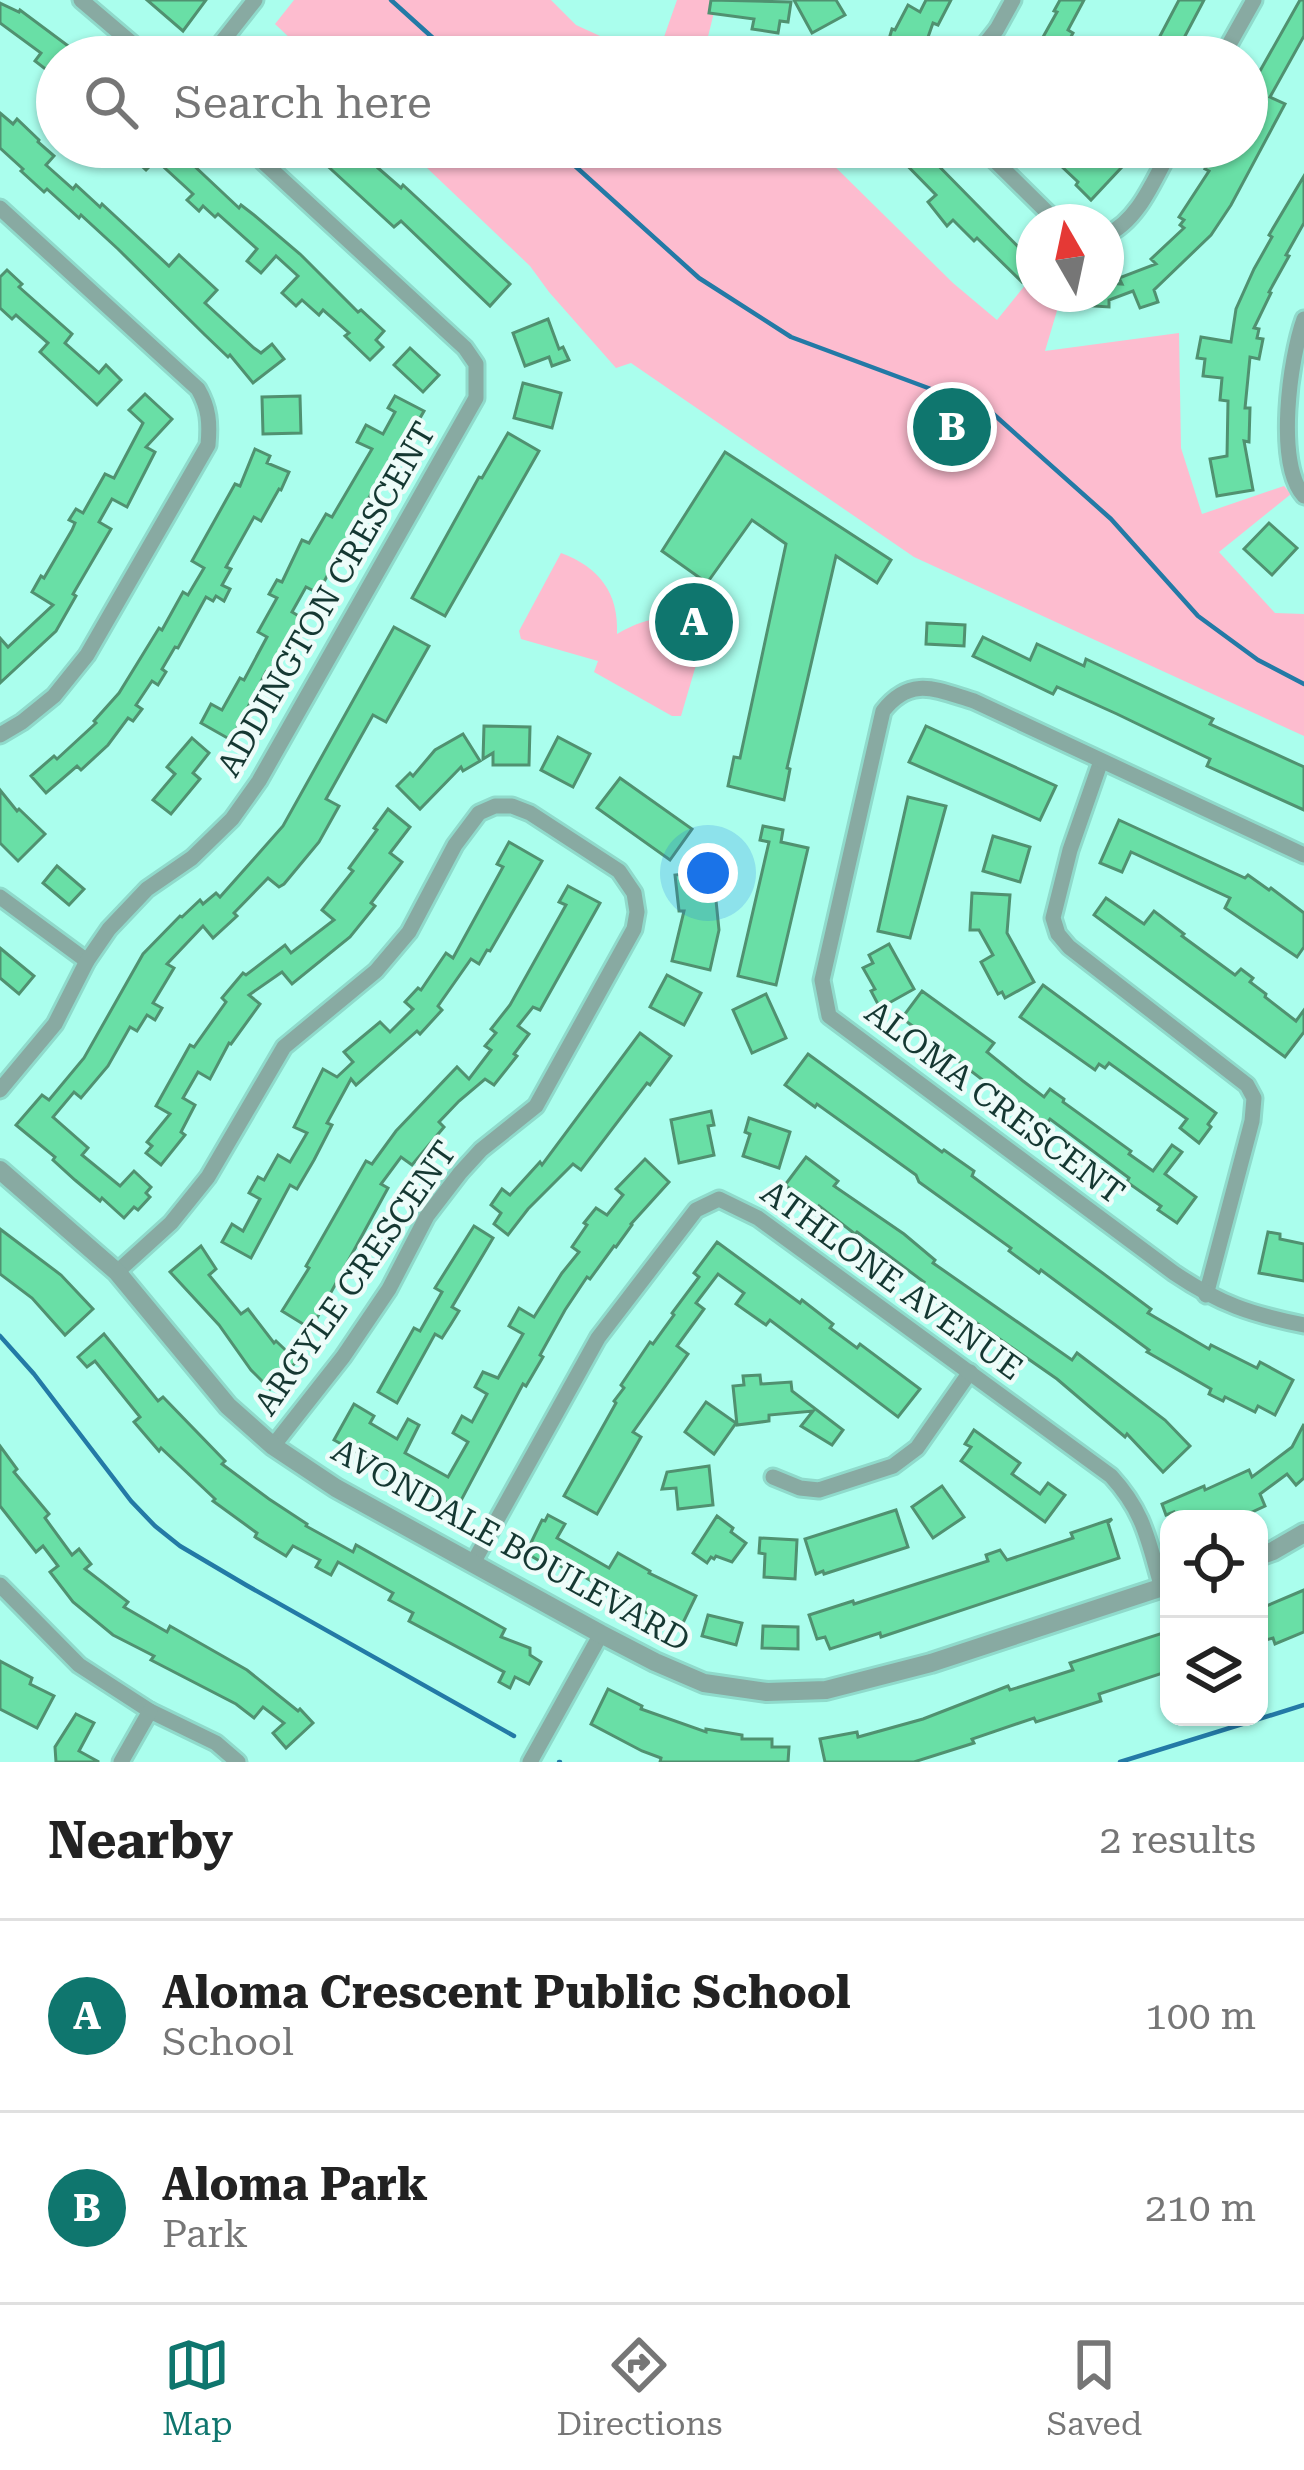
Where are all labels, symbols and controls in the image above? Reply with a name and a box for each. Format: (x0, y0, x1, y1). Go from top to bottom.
search box (36, 36, 1268, 168)
icon: search (78, 69, 144, 135)
text: Search here (174, 76, 432, 129)
north arrow (1016, 204, 1124, 312)
pin: B (913, 382, 991, 472)
street label: ADDINGTON CRESCENT (209, 415, 443, 783)
pin: A (655, 577, 733, 667)
your location (678, 843, 738, 903)
street label: ALOMA CRESCENT (858, 992, 1132, 1212)
street label: ARGYLE CRESCENT (246, 1134, 464, 1422)
street label: ATHLONE AVENUE (754, 1172, 1030, 1388)
street label: AVONDALE BOULEVARD (325, 1430, 697, 1660)
map controls (1160, 1510, 1268, 1726)
button: locate (1160, 1510, 1268, 1618)
button: layers (1160, 1618, 1268, 1726)
text: Nearby (48, 1811, 233, 1870)
text: 2 results (1099, 1817, 1256, 1863)
text: Aloma Crescent Public School (162, 1966, 851, 2019)
text: A (73, 1993, 101, 2039)
text: 100 m (1145, 1993, 1256, 2039)
text: School (162, 2019, 294, 2065)
text: Aloma Park (162, 2158, 428, 2211)
text: B (73, 2185, 101, 2231)
text: 210 m (1145, 2185, 1256, 2231)
text: Park (162, 2211, 248, 2257)
tab: Map (162, 2332, 233, 2443)
tab: Directions (556, 2332, 722, 2443)
tab: Saved (1046, 2332, 1142, 2443)

